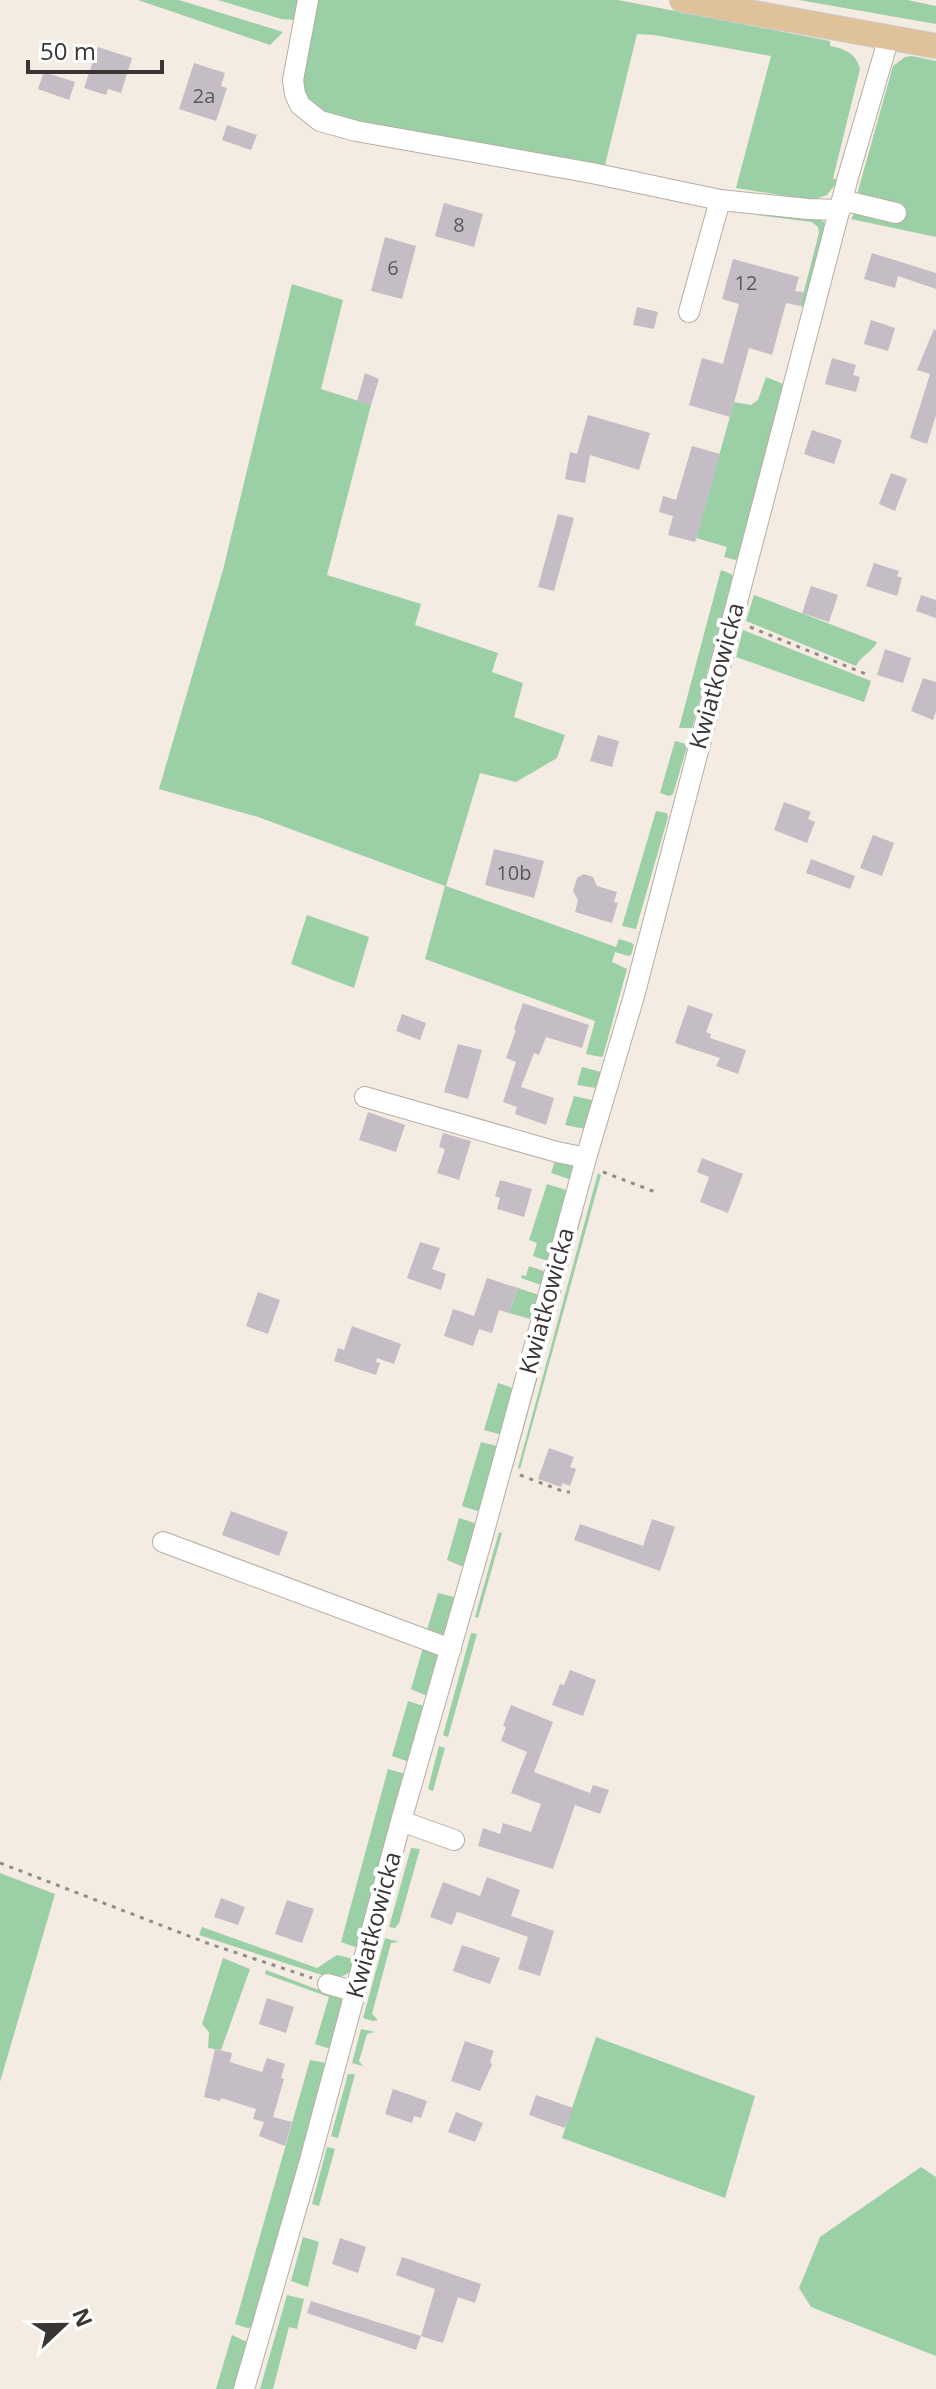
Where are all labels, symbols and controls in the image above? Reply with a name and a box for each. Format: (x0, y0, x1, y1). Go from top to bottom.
scale bar (28, 24, 162, 74)
text: 50 m (40, 34, 96, 67)
house number: 2a (193, 82, 215, 109)
house number: 8 (453, 211, 465, 238)
house number: 6 (387, 254, 399, 281)
house number: 12 (735, 269, 757, 296)
street label: Kwiatkowicka (680, 599, 751, 753)
house number: 10b (496, 859, 532, 886)
street label: Kwiatkowicka (510, 1224, 581, 1378)
street label: Kwiatkowicka (337, 1848, 408, 2002)
north arrow (24, 2285, 104, 2365)
text: N (66, 2303, 101, 2331)

